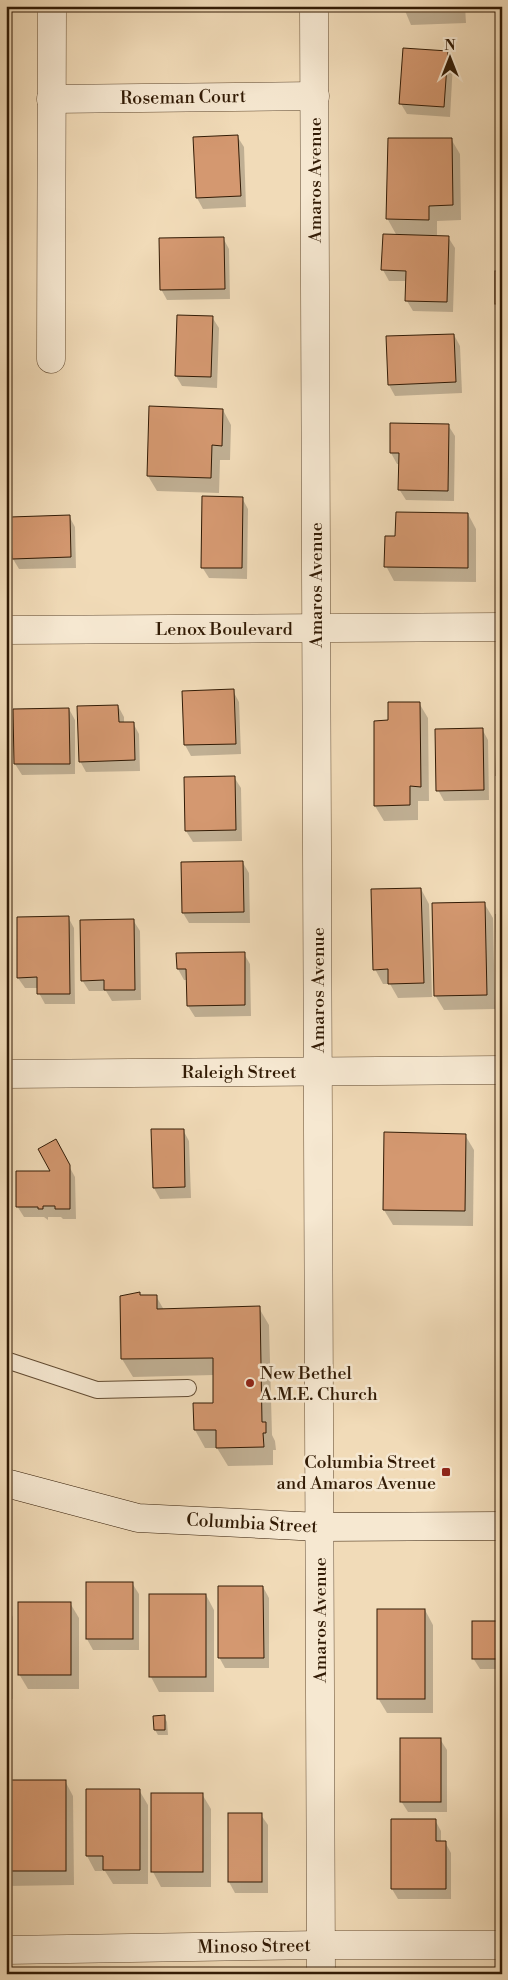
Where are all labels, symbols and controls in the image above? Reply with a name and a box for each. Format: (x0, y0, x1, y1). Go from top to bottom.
north arrow (426, 32, 476, 82)
text: N (444, 37, 456, 55)
street label: Roseman Court (120, 85, 247, 110)
street label: Amaros Avenue (304, 117, 327, 244)
street label: Amaros Avenue (305, 522, 328, 649)
street label: Lenox Boulevard (155, 618, 294, 641)
street label: Amaros Avenue (307, 927, 330, 1054)
street label: Raleigh Street (182, 1061, 297, 1084)
place label: New Bethel A.M.E. Church (259, 1362, 378, 1406)
marker: New Bethel A.M.E. Church (244, 1377, 256, 1389)
place label: Columbia Street and Amaros Avenue (276, 1451, 437, 1495)
marker: Columbia Street and Amaros Avenue (440, 1466, 452, 1478)
street label: Columbia Street (186, 1509, 319, 1538)
street label: Amaros Avenue (309, 1557, 332, 1684)
street label: Minoso Street (197, 1934, 311, 1959)

